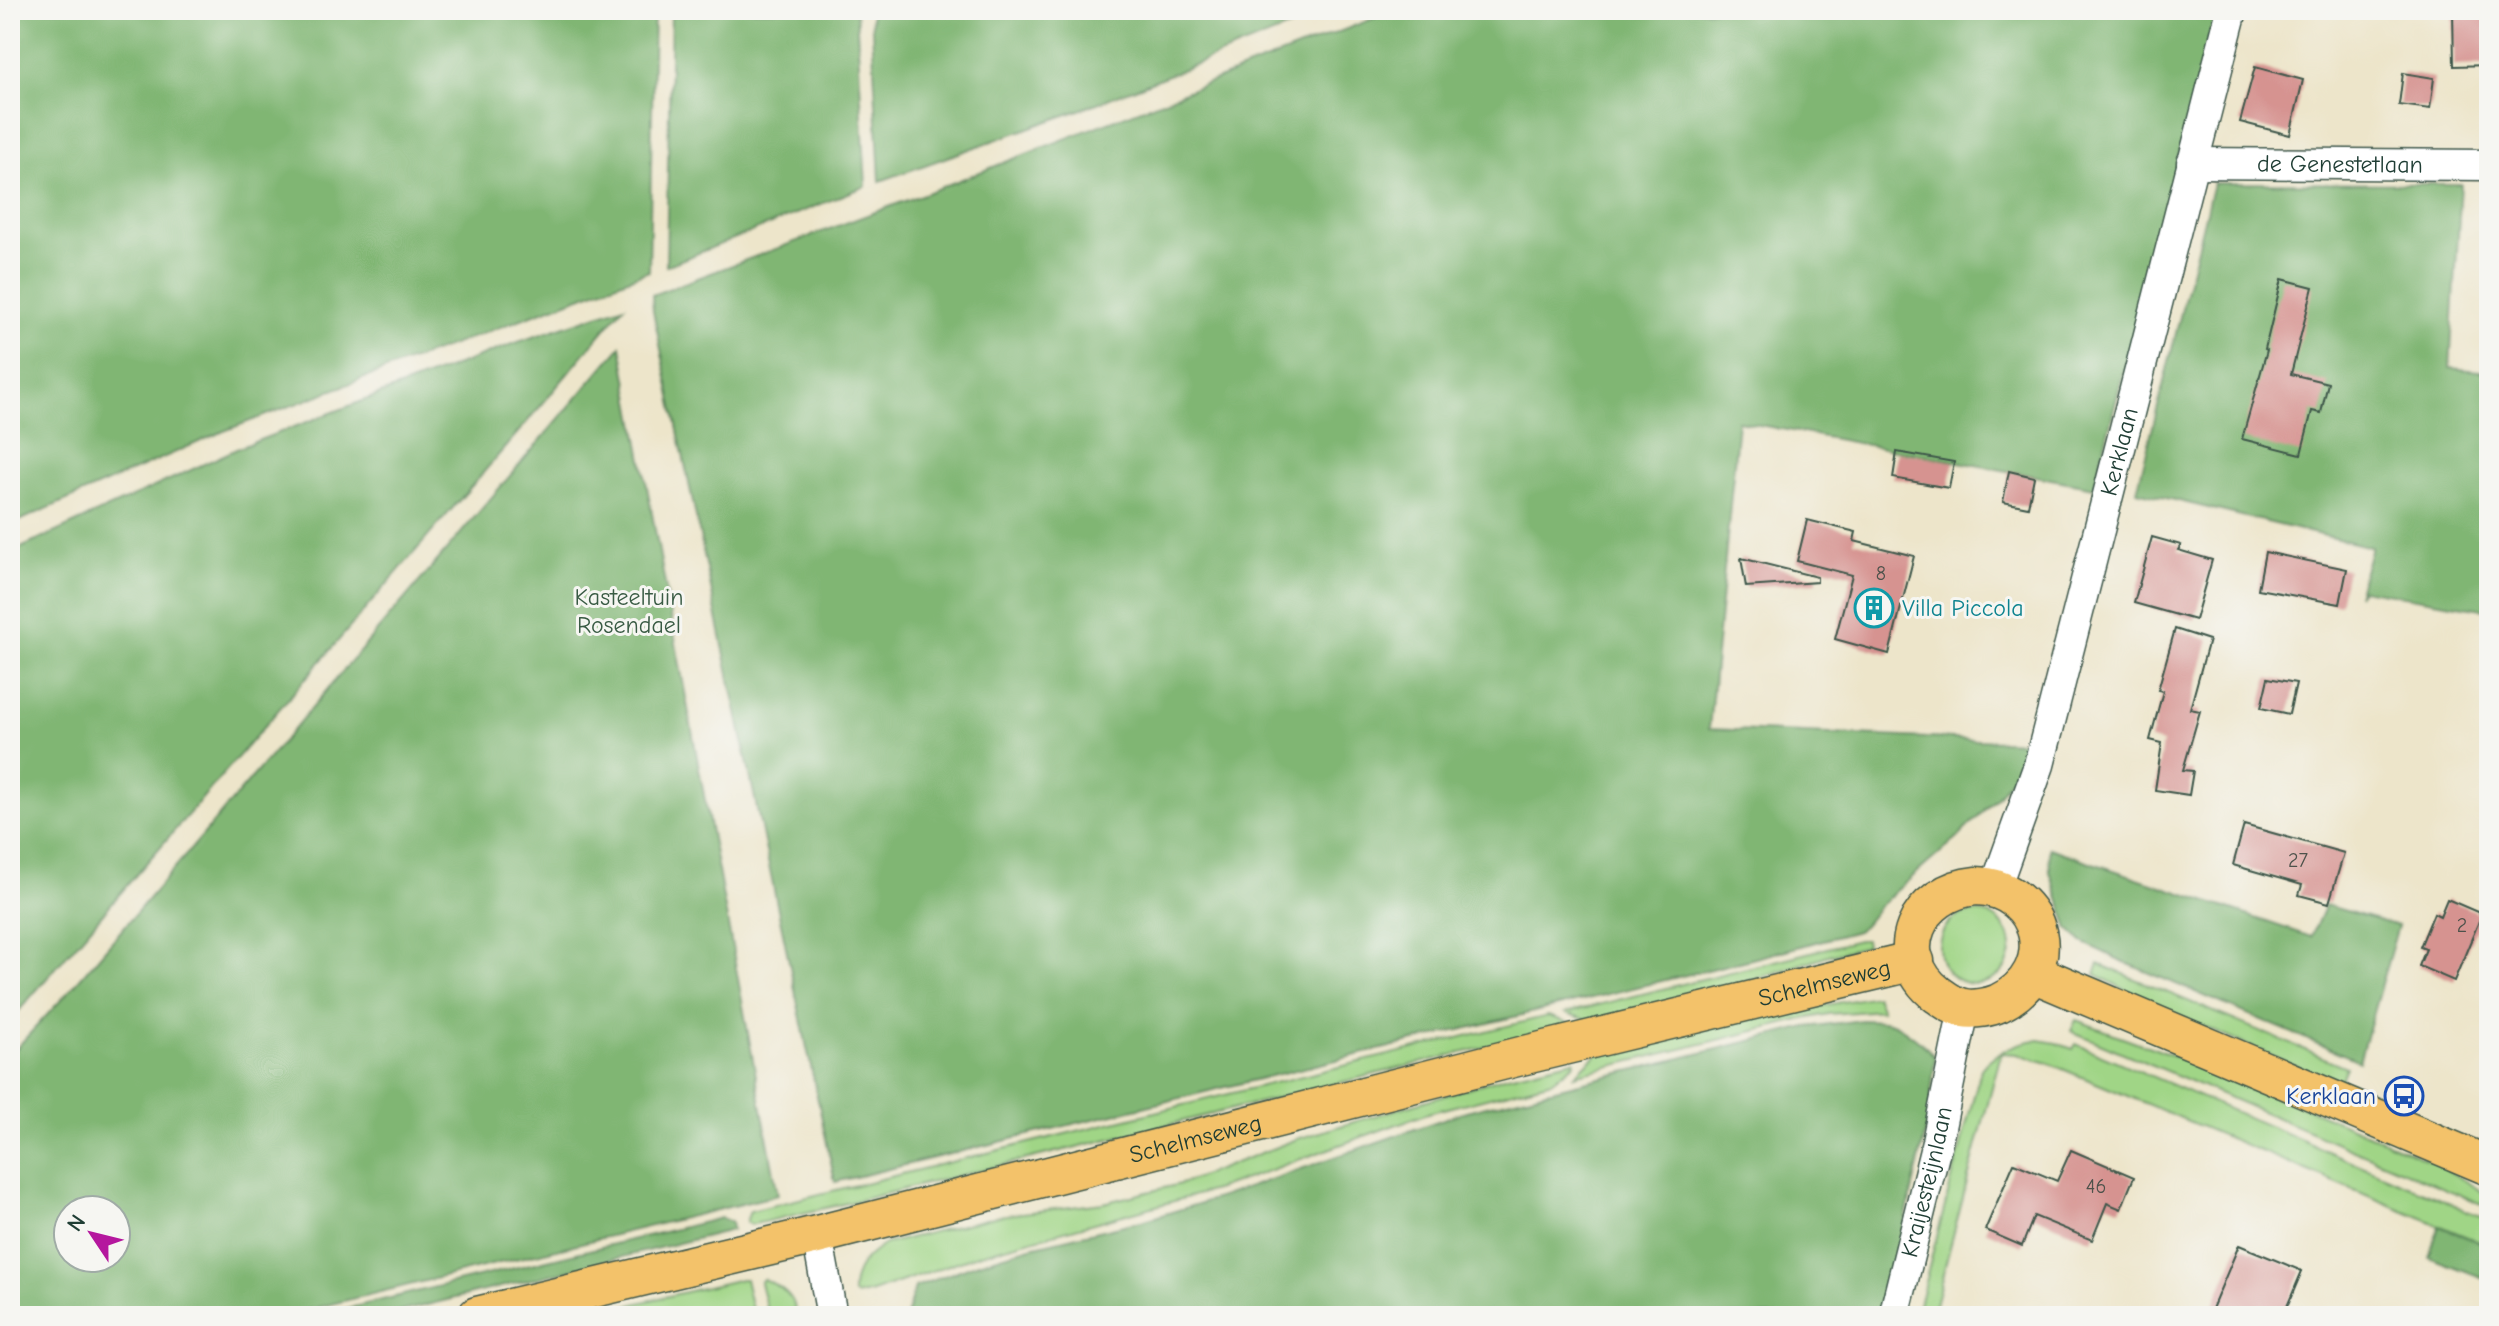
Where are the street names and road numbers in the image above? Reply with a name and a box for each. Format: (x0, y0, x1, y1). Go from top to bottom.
street label: de Genestetlaan (2257, 149, 2423, 179)
street label: Kerklaan (2094, 405, 2144, 499)
street label: Schelmseweg (1755, 953, 1894, 1012)
street label: Kraijesteijnlaan (1895, 1104, 1958, 1260)
street label: Schelmseweg (1126, 1109, 1265, 1169)

